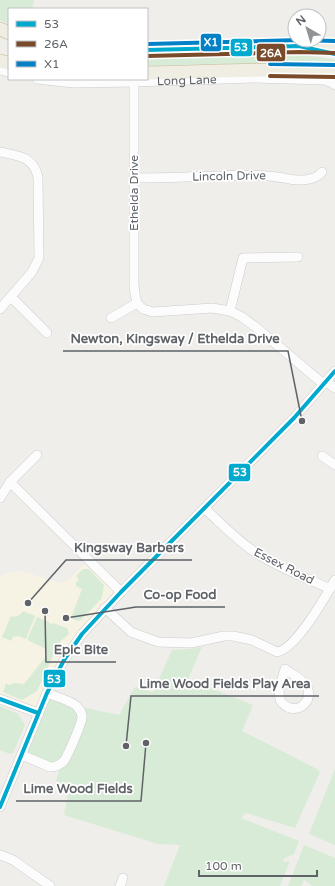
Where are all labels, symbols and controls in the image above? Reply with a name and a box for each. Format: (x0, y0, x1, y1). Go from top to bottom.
legend (8, 8, 148, 80)
north arrow (287, 8, 327, 48)
text: N (294, 13, 309, 28)
text: 53 (44, 17, 59, 31)
line badge: X1 (200, 33, 222, 52)
text: X1 (204, 36, 218, 49)
text: 26A (44, 37, 68, 51)
line badge: 53 (230, 38, 253, 57)
text: 53 (234, 41, 248, 54)
line badge: 26A (256, 43, 286, 62)
text: 26A (260, 47, 282, 60)
text: X1 (44, 57, 60, 71)
street label: Long Lane (157, 72, 217, 88)
street label: Ethelda Drive (127, 155, 141, 231)
street label: Lincoln Drive (192, 168, 266, 184)
callout: Newton, Kingsway / Ethelda Drive (63, 326, 288, 351)
text: Newton, Kingsway / Ethelda Drive (70, 331, 280, 347)
line badge: 53 (228, 463, 251, 482)
text: 53 (233, 466, 247, 479)
callout: Kingsway Barbers (66, 535, 192, 560)
text: Kingsway Barbers (74, 540, 184, 556)
street label: Essex Road (252, 545, 316, 587)
callout: Co-op Food (136, 582, 225, 607)
text: Co-op Food (144, 587, 216, 603)
callout: Epic Bite (46, 637, 116, 662)
text: Epic Bite (54, 642, 109, 658)
line badge: 53 (43, 669, 66, 688)
callout: Lime Wood Fields Play Area (131, 671, 319, 696)
text: 53 (47, 673, 61, 686)
text: Lime Wood Fields Play Area (139, 676, 311, 692)
callout: Lime Wood Fields (16, 776, 141, 801)
text: Lime Wood Fields (23, 781, 133, 797)
scale bar (199, 852, 317, 878)
text: 100 m (205, 859, 242, 873)

